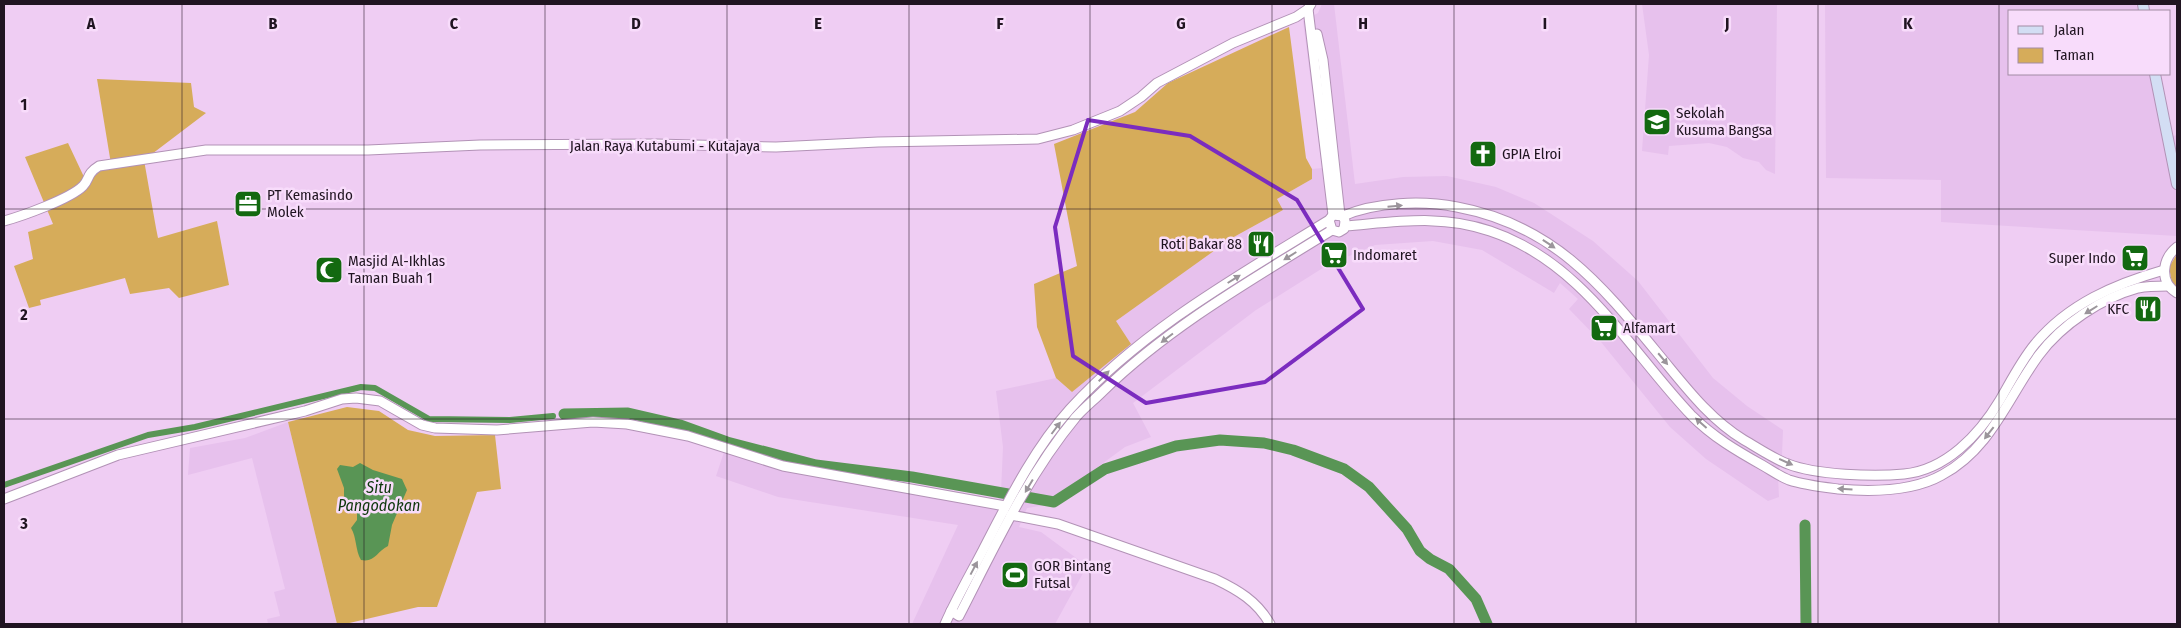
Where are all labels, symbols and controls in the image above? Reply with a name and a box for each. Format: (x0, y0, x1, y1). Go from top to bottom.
legend (2008, 10, 2171, 75)
text: A (86, 14, 96, 33)
text: B (269, 14, 278, 33)
text: C (450, 14, 459, 33)
text: D (631, 14, 641, 33)
text: E (814, 14, 822, 33)
text: F (996, 14, 1004, 33)
text: G (1176, 14, 1186, 33)
text: H (1358, 14, 1368, 33)
text: I (1543, 14, 1547, 33)
text: J (1724, 14, 1729, 33)
text: K (1903, 14, 1913, 33)
text: Jalan (2054, 21, 2084, 39)
text: Taman (2054, 46, 2094, 64)
text: 1 (21, 95, 27, 114)
place label: Sekolah Kusuma Bangsa (1676, 104, 1772, 139)
school or university icon: Sekolah Kusuma Bangsa (1642, 107, 1672, 137)
street label: Jalan Raya Kutabumi - Kutajaya (570, 137, 760, 155)
church icon: GPIA Elroi (1468, 139, 1498, 169)
place label: GPIA Elroi (1502, 145, 1561, 163)
place label: PT Kemasindo Molek (267, 186, 353, 221)
office icon: PT Kemasindo Molek (233, 189, 263, 219)
one-way arrow (1387, 201, 1403, 209)
restaurant icon: Roti Bakar 88 (1246, 229, 1276, 259)
place label: Roti Bakar 88 (1161, 235, 1242, 253)
one-way arrow (1542, 239, 1556, 249)
supermarket icon: Indomaret (1319, 240, 1349, 270)
supermarket icon: Super Indo (2120, 243, 2150, 273)
place label: Indomaret (1353, 246, 1417, 264)
place label: Super Indo (2049, 249, 2116, 267)
one-way arrow (1284, 251, 1297, 260)
place label: Masjid Al-Ikhlas Taman Buah 1 (348, 252, 445, 287)
mosque icon: Masjid Al-Ikhlas Taman Buah 1 (314, 255, 344, 285)
one-way arrow (1228, 274, 1241, 283)
restaurant icon: KFC (2133, 294, 2163, 324)
place label: KFC (2107, 300, 2129, 318)
text: 2 (19, 305, 28, 324)
one-way arrow (2084, 305, 2098, 314)
supermarket icon: Alfamart (1589, 313, 1619, 343)
place label: Alfamart (1623, 319, 1676, 337)
one-way arrow (1160, 333, 1174, 343)
one-way arrow (1657, 352, 1668, 365)
one-way arrow (1098, 370, 1110, 382)
one-way arrow (1695, 417, 1707, 429)
one-way arrow (1051, 421, 1061, 435)
one-way arrow (1983, 426, 1994, 439)
one-way arrow (1779, 458, 1793, 466)
water label: Situ Pangodokan (338, 478, 420, 515)
one-way arrow (1025, 479, 1034, 492)
one-way arrow (1837, 484, 1853, 492)
text: 3 (19, 514, 28, 533)
place label: GOR Bintang Futsal (1034, 557, 1111, 592)
one-way arrow (970, 560, 978, 575)
sports icon: GOR Bintang Futsal (1000, 560, 1030, 590)

